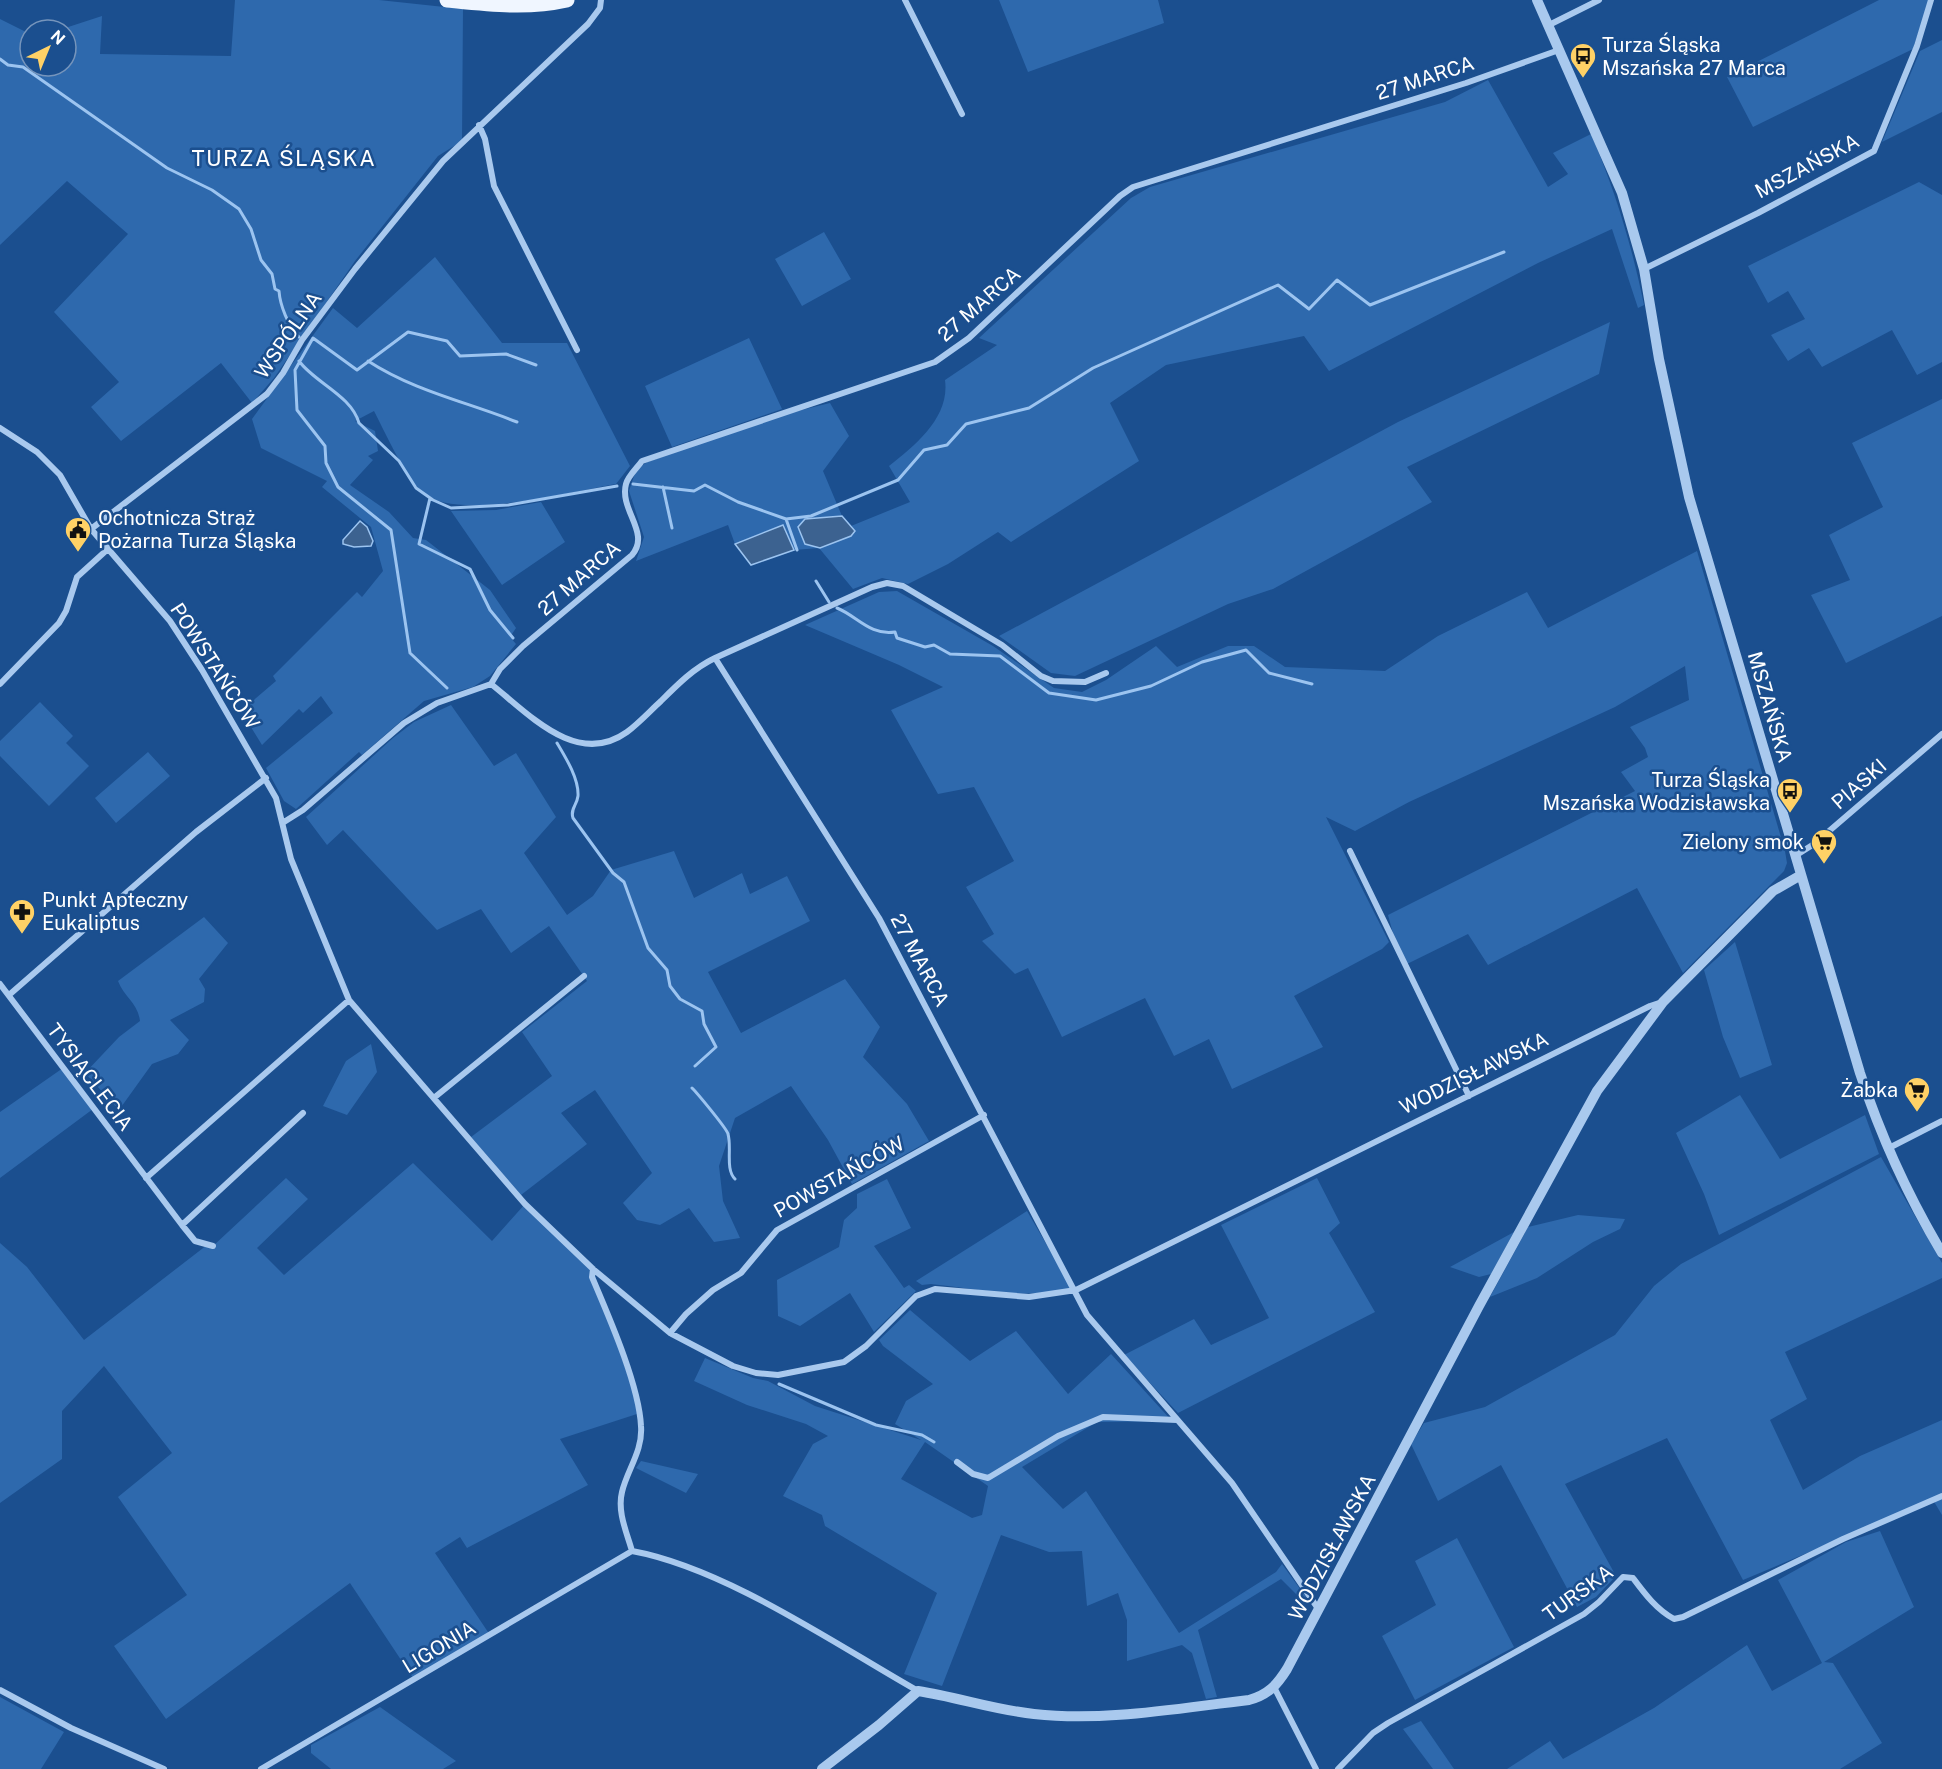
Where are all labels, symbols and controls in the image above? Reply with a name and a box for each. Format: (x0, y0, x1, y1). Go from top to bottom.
north arrow (18, 18, 78, 78)
text: N (47, 26, 69, 49)
place label: Turza Śląska Mszańska 27 Marca (1602, 32, 1786, 80)
bus stop icon: Turza Śląska Mszańska 27 Marca (1568, 41, 1598, 79)
street label: 27 MARCA (1373, 51, 1477, 105)
street label: MSZAŃSKA (1750, 128, 1863, 203)
district label: TURZA ŚLĄSKA (192, 144, 377, 171)
street label: 27 MARCA (933, 262, 1025, 346)
street label: WSPÓLNA (249, 286, 327, 383)
place label: Ochotnicza Straż Pożarna Turza Śląska (98, 506, 296, 553)
public building icon: Ochotnicza Straż Pożarna Turza Śląska (63, 515, 93, 553)
street label: 27 MARCA (533, 536, 625, 620)
street label: POWSTAŃCÓW (165, 598, 266, 734)
street label: MSZAŃSKA (1743, 648, 1798, 765)
street label: PIASKI (1827, 754, 1891, 814)
place label: Turza Śląska Mszańska Wodzisławska (1542, 767, 1770, 815)
bus stop icon: Turza Śląska Mszańska Wodzisławska (1775, 776, 1805, 814)
supermarket icon: Zielony smok (1809, 827, 1839, 865)
place label: Zielony smok (1682, 830, 1804, 854)
place label: Punkt Apteczny Eukaliptus (42, 888, 188, 935)
pharmacy icon: Punkt Apteczny Eukaliptus (7, 897, 37, 935)
street label: 27 MARCA (886, 909, 954, 1011)
street label: TYSIĄCLECIA (42, 1019, 138, 1135)
street label: WODZISŁAWSKA (1396, 1027, 1552, 1119)
supermarket icon: Żabka (1902, 1075, 1932, 1113)
place label: Żabka (1840, 1078, 1898, 1102)
street label: POWSTAŃCÓW (769, 1130, 909, 1223)
street label: WODZISŁAWSKA (1283, 1470, 1381, 1624)
street label: TURSKA (1538, 1560, 1618, 1626)
street label: LIGONIA (398, 1616, 480, 1678)

